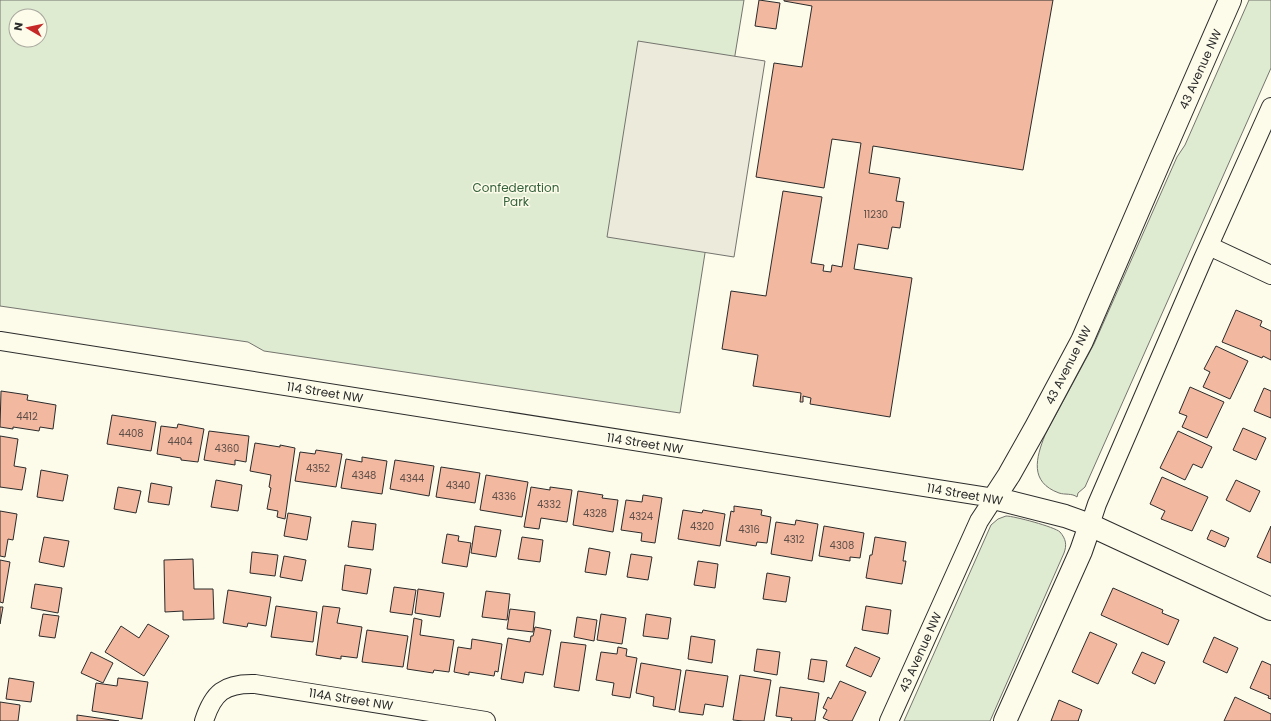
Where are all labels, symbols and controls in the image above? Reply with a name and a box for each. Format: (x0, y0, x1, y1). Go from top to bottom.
north arrow (8, 8, 48, 48)
text: N (10, 21, 27, 32)
street label: 43 Avenue NW (1175, 26, 1225, 112)
park label: Confederation Park (473, 179, 559, 210)
house number: 11230 (864, 207, 888, 222)
street label: 43 Avenue NW (1041, 322, 1095, 407)
street label: 114 Street NW (286, 378, 365, 406)
house number: 4412 (16, 409, 38, 424)
house number: 4408 (118, 426, 144, 441)
street label: 114 Street NW (606, 429, 685, 457)
house number: 4404 (167, 434, 193, 449)
house number: 4360 (215, 441, 239, 456)
house number: 4352 (306, 461, 330, 476)
house number: 4348 (352, 468, 376, 483)
house number: 4344 (400, 471, 424, 486)
house number: 4340 (446, 478, 470, 493)
street label: 114 Street NW (926, 479, 1005, 509)
house number: 4336 (492, 489, 516, 504)
house number: 4332 (537, 497, 561, 512)
house number: 4328 (583, 506, 607, 521)
house number: 4324 (629, 509, 653, 524)
house number: 4320 (690, 519, 714, 534)
house number: 4316 (738, 522, 760, 537)
house number: 4312 (783, 532, 805, 547)
house number: 4308 (830, 538, 854, 553)
street label: 43 Avenue NW (895, 609, 945, 695)
street label: 114A Street NW (308, 684, 395, 714)

